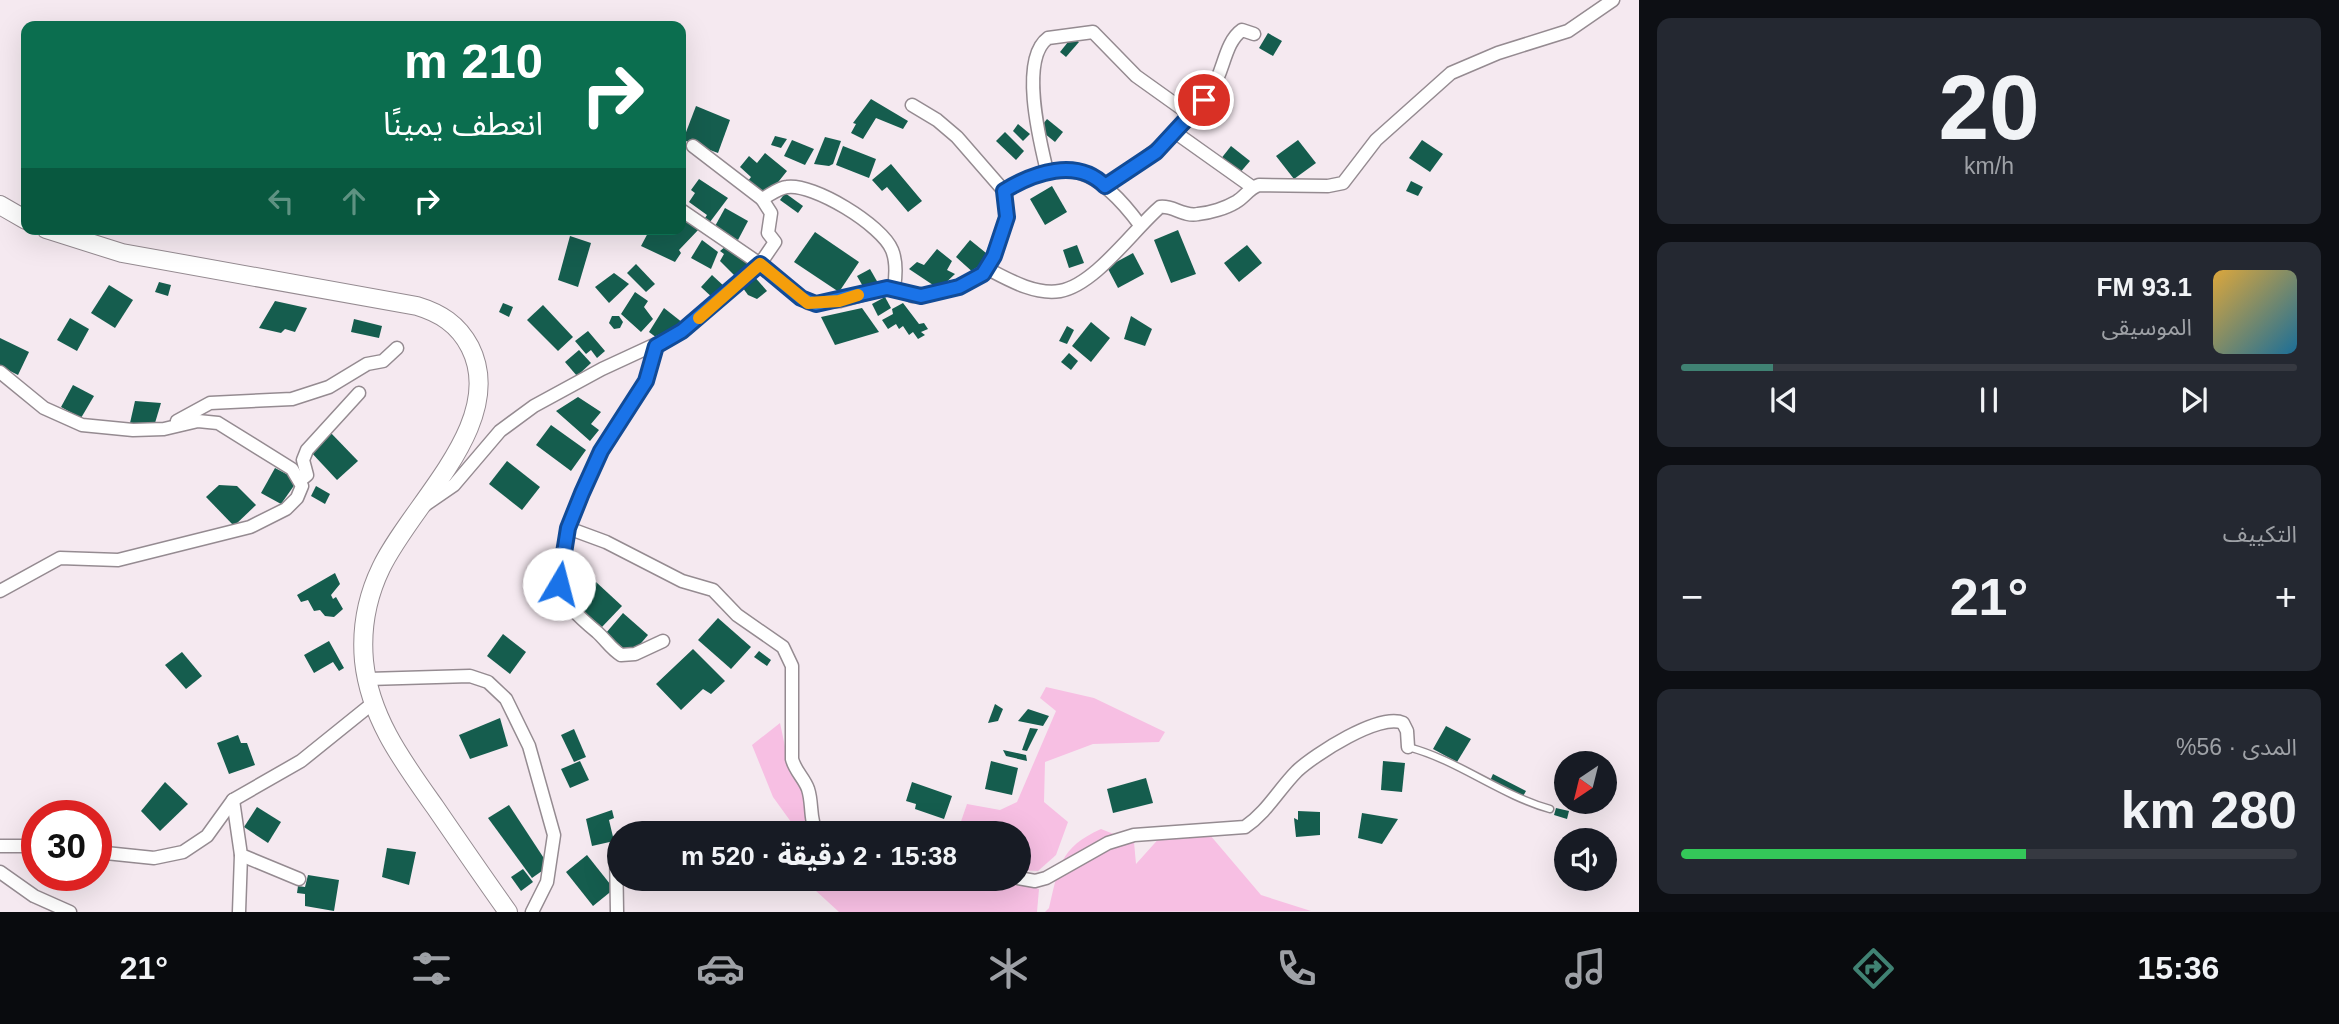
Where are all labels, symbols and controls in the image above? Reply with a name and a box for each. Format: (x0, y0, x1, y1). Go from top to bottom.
text: 210 m (404, 34, 543, 88)
icon: right (567, 49, 658, 140)
text: 20 (1938, 57, 2040, 158)
pin (1174, 70, 1234, 130)
icon: arrive (1185, 81, 1223, 119)
text: انعطف يمينًا (383, 106, 543, 142)
text: km/h (1964, 153, 2014, 179)
icon: left (262, 182, 300, 220)
icon: ahead (335, 182, 373, 220)
icon: right (408, 182, 446, 220)
text: 93.1 FM (2097, 272, 2192, 302)
text: الموسيقى (2101, 314, 2192, 340)
icon: previous (1765, 381, 1803, 419)
icon: pause (1970, 381, 2008, 419)
icon: next (2175, 381, 2213, 419)
text: التكييف (2223, 521, 2297, 547)
position arrow (522, 547, 596, 621)
text: 21° (1950, 568, 2028, 626)
text: − (1681, 576, 1703, 618)
text: + (2275, 576, 2297, 618)
text: المدى · 56% (2176, 734, 2297, 760)
north arrow (1554, 751, 1617, 814)
map controls (1554, 751, 1617, 891)
text: 280 km (2121, 781, 2297, 839)
speed limit sign: 30 (21, 800, 112, 891)
button: sound (1554, 828, 1617, 891)
text: 15:38 · 2 دقيقة · 520 m (681, 841, 957, 871)
icon: filters (407, 944, 456, 993)
icon: car (696, 944, 745, 993)
icon: climate (984, 944, 1033, 993)
icon: phone (1272, 944, 1321, 993)
icon: music (1561, 944, 1610, 993)
icon: directions (1849, 944, 1898, 993)
text: 21° (120, 950, 168, 986)
text: 15:36 (2137, 950, 2219, 986)

